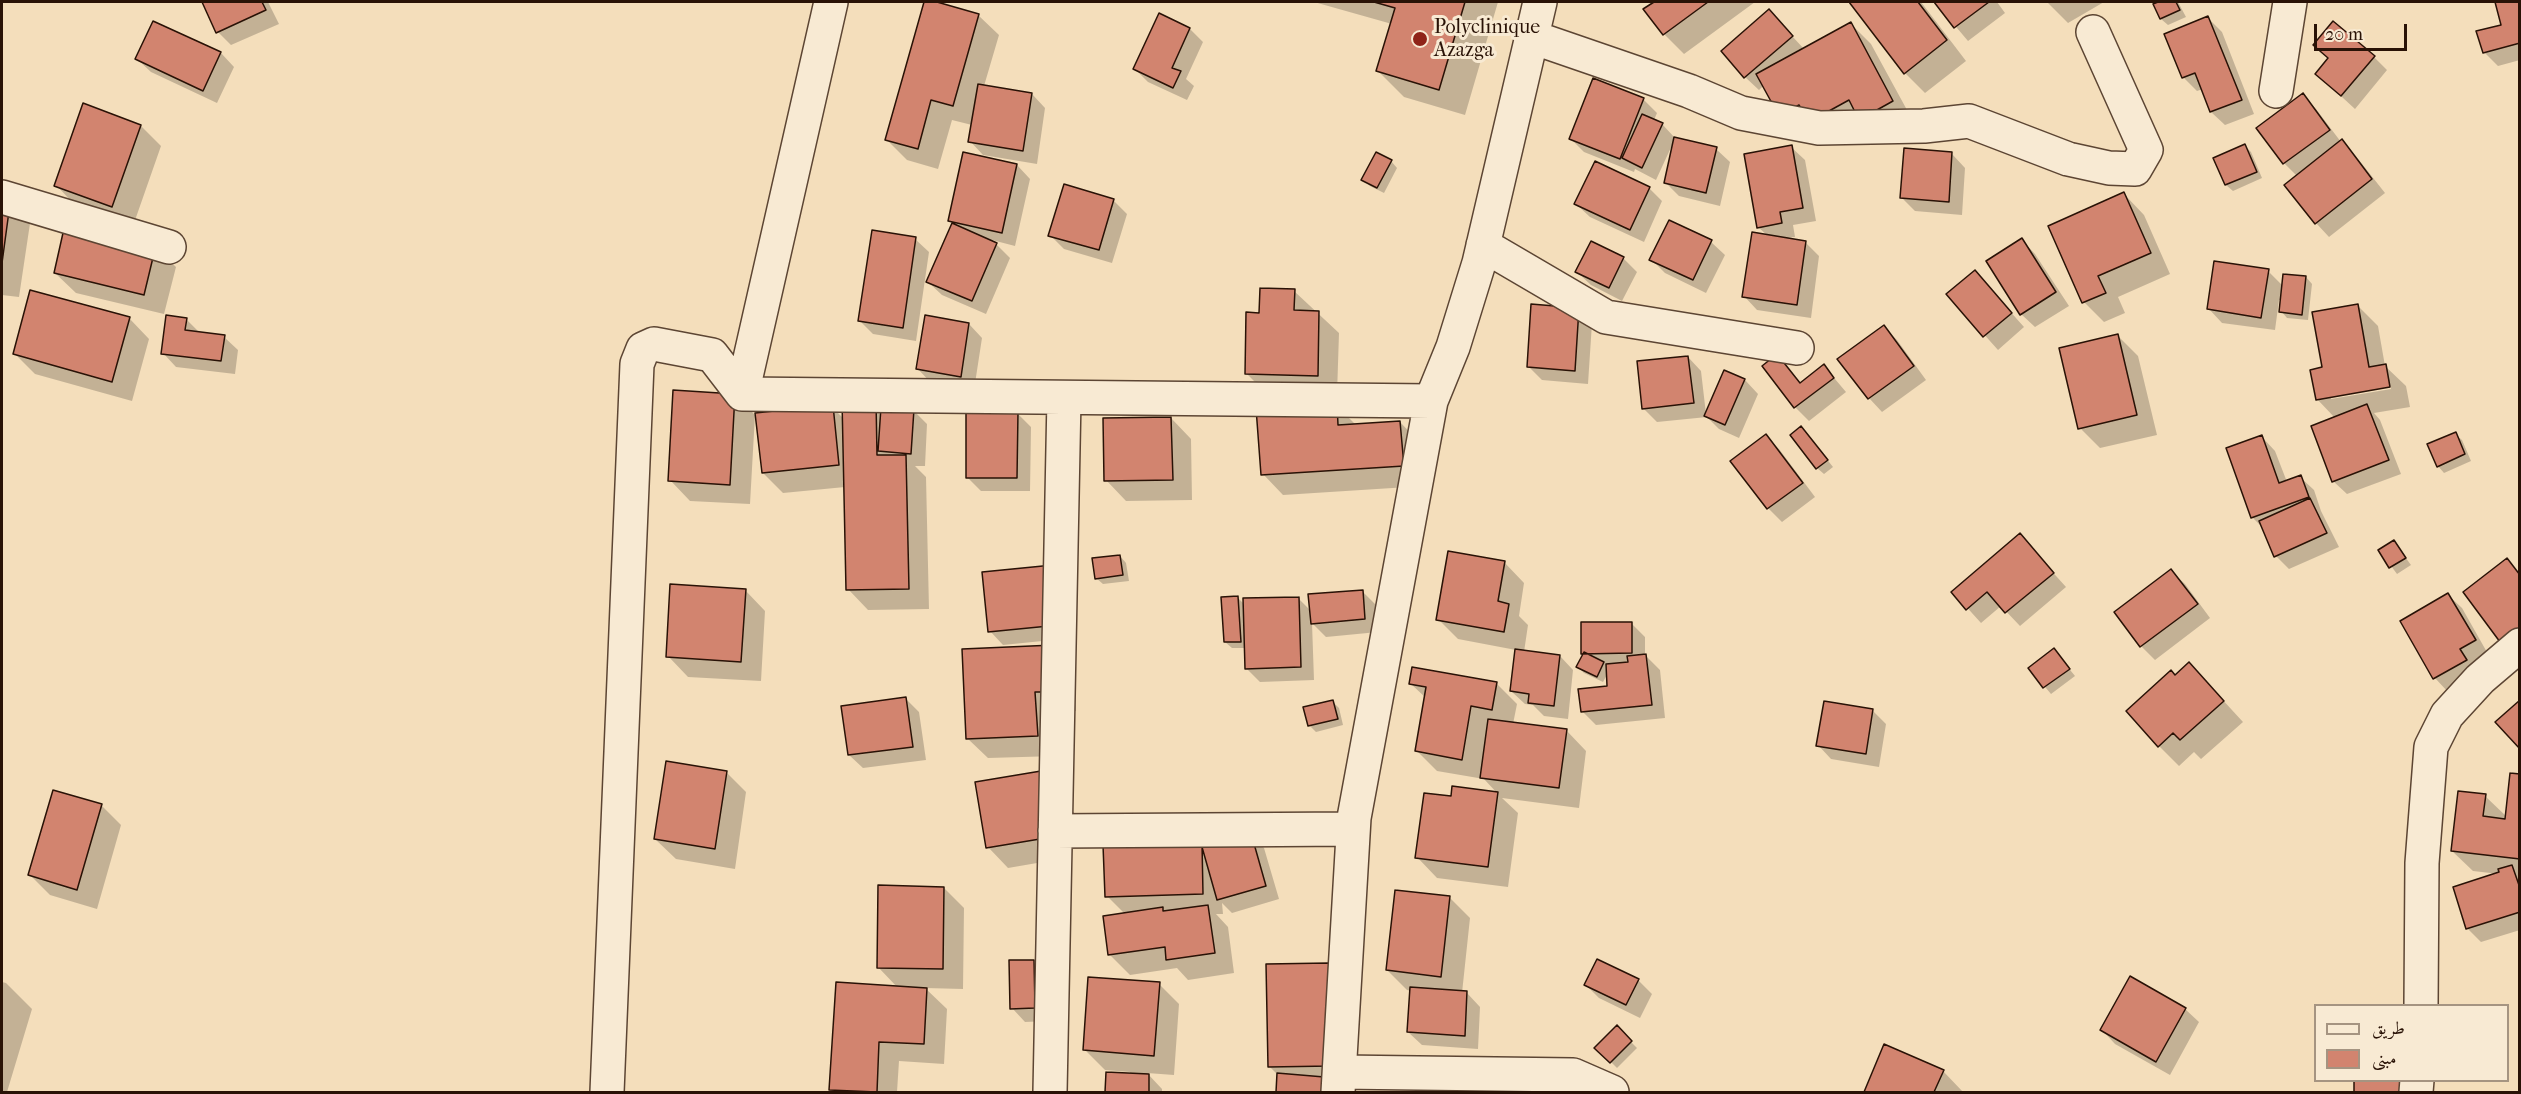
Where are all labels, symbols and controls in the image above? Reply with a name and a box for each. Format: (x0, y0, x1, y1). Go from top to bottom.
scale bar (2317, 12, 2410, 50)
place label: Polyclinique Azazga (1434, 16, 1540, 63)
text: 20 m (2325, 24, 2363, 45)
marker: Polyclinique Azazga (1411, 30, 1429, 48)
legend (2314, 1004, 2509, 1082)
text: طريق (2372, 1018, 2405, 1039)
text: مبنى (2372, 1048, 2397, 1069)

